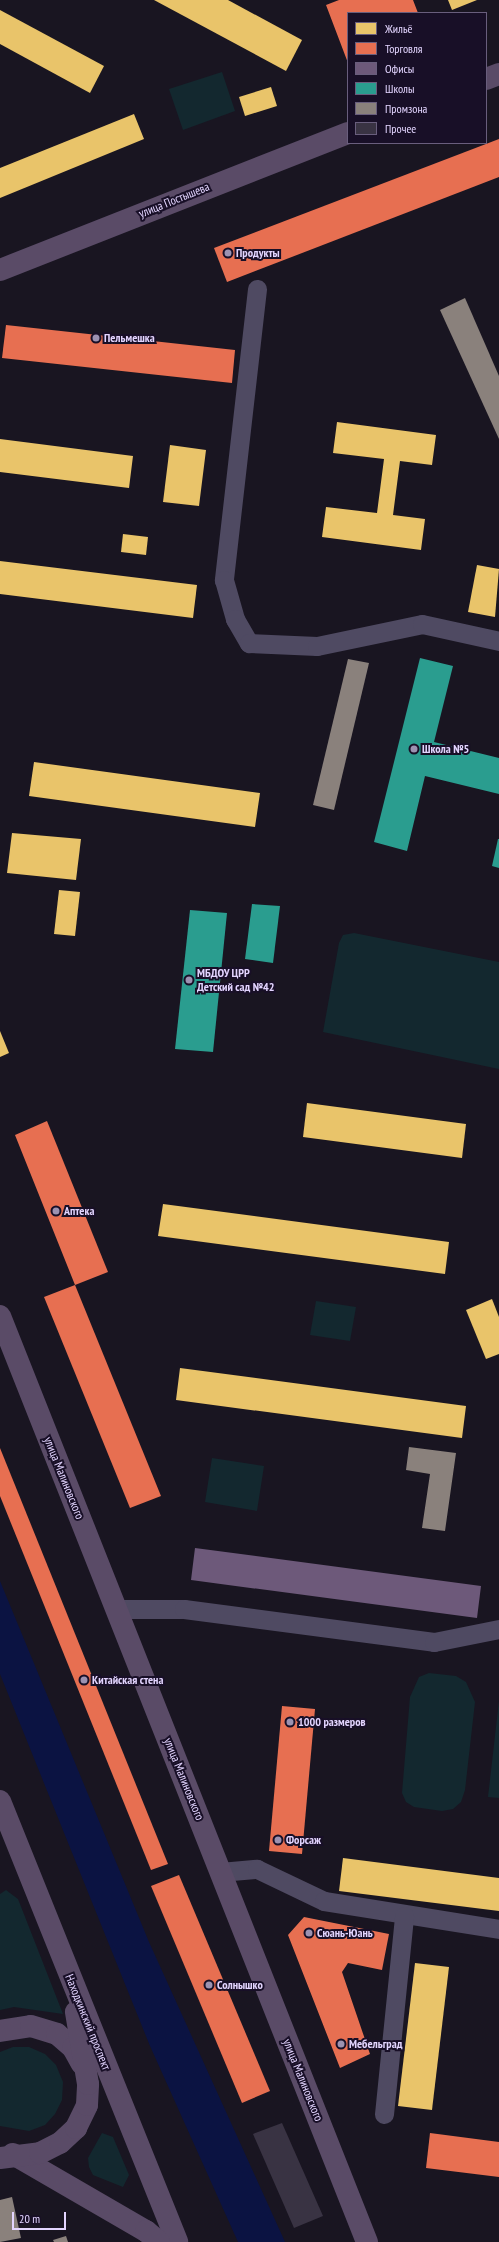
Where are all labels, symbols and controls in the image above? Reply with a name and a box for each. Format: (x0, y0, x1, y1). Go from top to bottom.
legend (347, 12, 487, 144)
text: Жильё (385, 21, 412, 36)
text: Торговля (385, 41, 423, 56)
text: Офисы (385, 61, 414, 76)
text: Школы (385, 81, 414, 96)
text: Промзона (385, 101, 427, 116)
text: Прочее (385, 121, 416, 136)
street label: улица Постышева (137, 179, 211, 221)
place label: Продукты (236, 246, 280, 260)
marker: Продукты (223, 248, 233, 258)
place label: Пельмешка (104, 331, 155, 345)
marker: Пельмешка (91, 333, 101, 343)
place label: Школа №5 (422, 742, 469, 756)
marker: Школа №5 (409, 744, 419, 754)
place label: МБДОУ ЦРР Детский сад №42 (197, 966, 274, 994)
marker: МБДОУ ЦРР Детский сад №42 (184, 975, 194, 985)
place label: Аптека (64, 1204, 94, 1218)
marker: Аптека (51, 1206, 61, 1216)
street label: улица Малиновского (41, 1435, 87, 1521)
place label: Китайская стена (92, 1673, 163, 1687)
marker: Китайская стена (79, 1675, 89, 1685)
place label: 1000 размеров (298, 1715, 365, 1729)
marker: 1000 размеров (285, 1717, 295, 1727)
street label: улица Малиновского (161, 1736, 207, 1822)
place label: Форсаж (286, 1833, 321, 1847)
marker: Форсаж (273, 1835, 283, 1845)
place label: Сюань-Юань (317, 1926, 373, 1940)
marker: Сюань-Юань (304, 1928, 314, 1938)
street label: Находкинский проспект (62, 1972, 114, 2072)
place label: Солнышко (217, 1978, 263, 1992)
marker: Солнышко (204, 1980, 214, 1990)
street label: улица Малиновского (280, 2037, 326, 2123)
place label: Мебельград (349, 2037, 402, 2051)
marker: Мебельград (336, 2039, 346, 2049)
scale bar (14, 2204, 68, 2230)
text: 20 m (19, 2211, 40, 2226)

